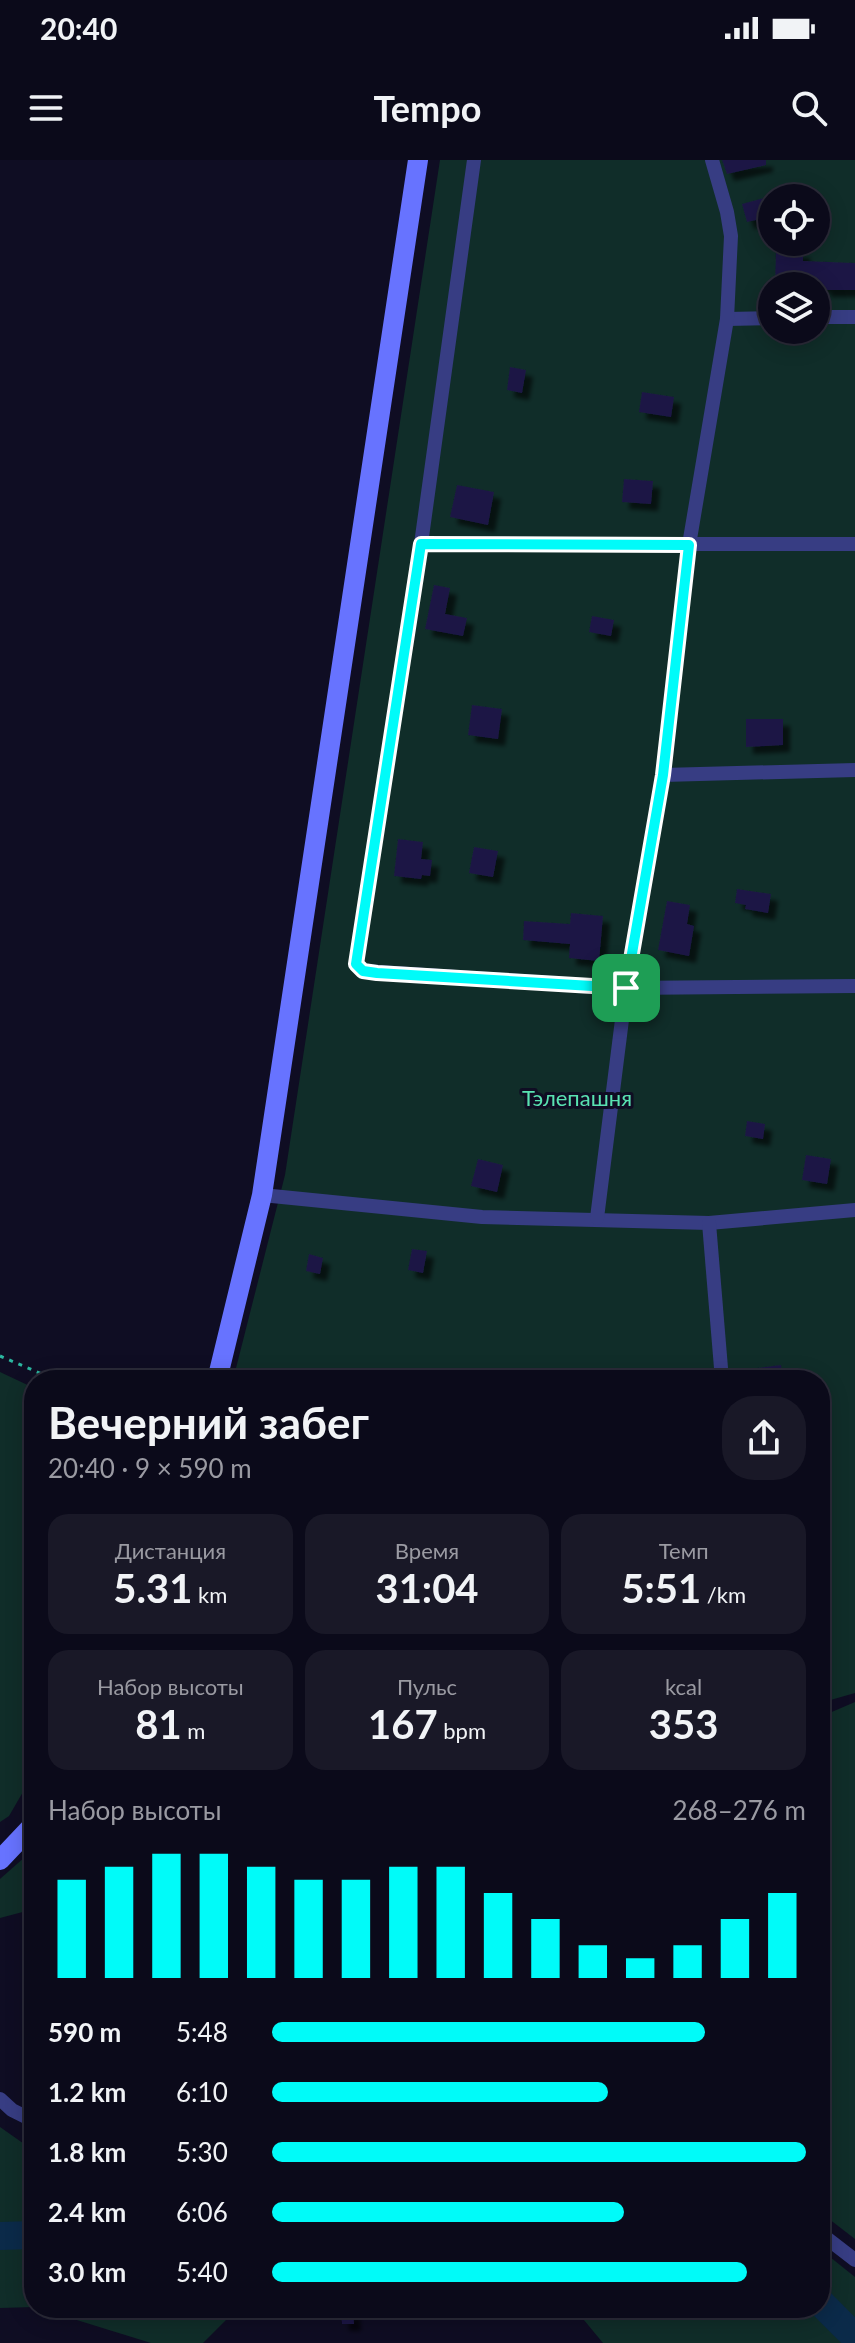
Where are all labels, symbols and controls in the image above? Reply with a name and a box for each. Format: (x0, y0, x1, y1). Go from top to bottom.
text: 20:40 (40, 10, 117, 46)
icon: menu (24, 86, 68, 130)
text: Tempo (374, 86, 481, 130)
icon: search (787, 86, 831, 130)
map controls (758, 184, 830, 344)
button: locate (758, 184, 830, 256)
button: layers (758, 272, 830, 344)
pin (592, 954, 660, 1022)
icon: arrive (604, 966, 648, 1010)
park label: Тэлепашня (522, 1084, 632, 1111)
text: Вечерний забег (48, 1396, 369, 1448)
button: share (722, 1396, 806, 1480)
text: 20:40 · 9 × 590 m (48, 1452, 252, 1484)
text: Дистанция (115, 1537, 226, 1564)
text: Время (395, 1537, 459, 1564)
text: Темп (659, 1537, 709, 1564)
text: 5.31 (113, 1564, 192, 1612)
text: 31:04 (375, 1564, 479, 1612)
text: 5:51 (621, 1564, 701, 1612)
text: km (192, 1581, 227, 1608)
text: /km (701, 1581, 746, 1608)
text: Набор высоты (97, 1673, 244, 1700)
text: Пульс (397, 1673, 457, 1700)
text: kcal (665, 1673, 702, 1700)
text: 81 (135, 1700, 182, 1748)
text: 167 (368, 1700, 438, 1748)
text: 353 (649, 1700, 718, 1748)
text: m (182, 1717, 205, 1744)
text: bpm (438, 1717, 486, 1744)
text: Набор высоты (48, 1794, 222, 1826)
text: 268–276 m (672, 1794, 806, 1826)
text: 590 m (48, 2016, 121, 2048)
text: 5:48 (176, 2016, 228, 2048)
text: 1.2 km (48, 2076, 126, 2108)
text: 6:10 (176, 2076, 228, 2108)
text: 1.8 km (48, 2136, 126, 2168)
text: 5:30 (176, 2136, 228, 2168)
text: 2.4 km (48, 2196, 126, 2228)
text: 6:06 (176, 2196, 228, 2228)
text: 3.0 km (48, 2256, 126, 2288)
text: 5:40 (176, 2256, 228, 2288)

